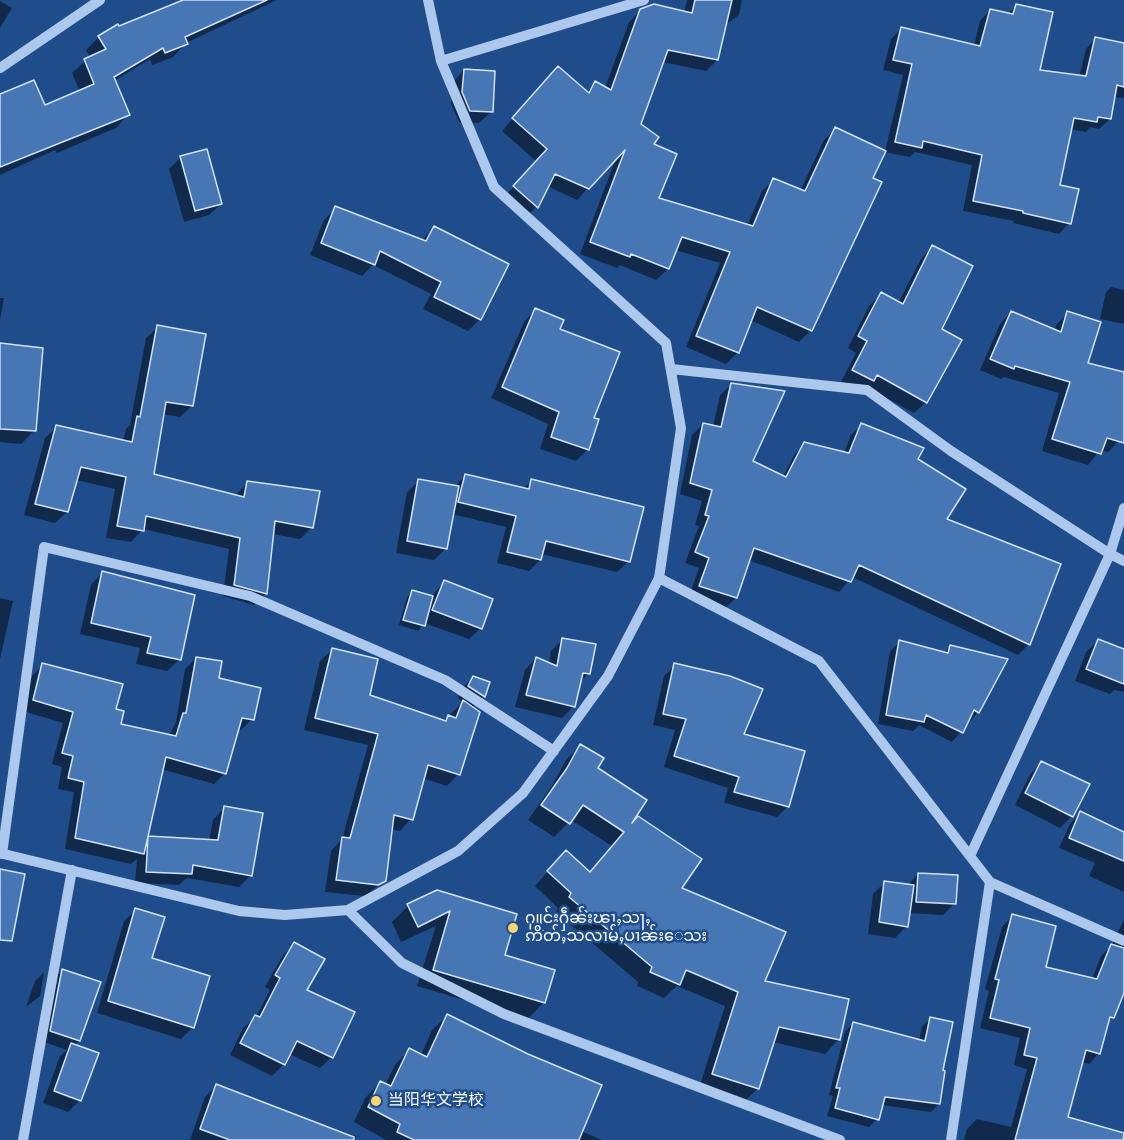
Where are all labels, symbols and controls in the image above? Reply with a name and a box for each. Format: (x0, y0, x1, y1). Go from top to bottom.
place label: ႁူင်းႁဵၼ်းၽႃႇသႃႇ ဢိတ်ႇသလၢမ်ႇပၢၼ်းေသး (525, 909, 707, 947)
marker: ႁူင်းႁဵၼ်းၽႃႇသႃႇ ဢိတ်ႇသလၢမ်ႇပၢၼ်းေသး (506, 921, 520, 935)
place label: 当阳华文学校 (388, 1091, 484, 1111)
marker: 当阳华文学校 (369, 1094, 383, 1108)

